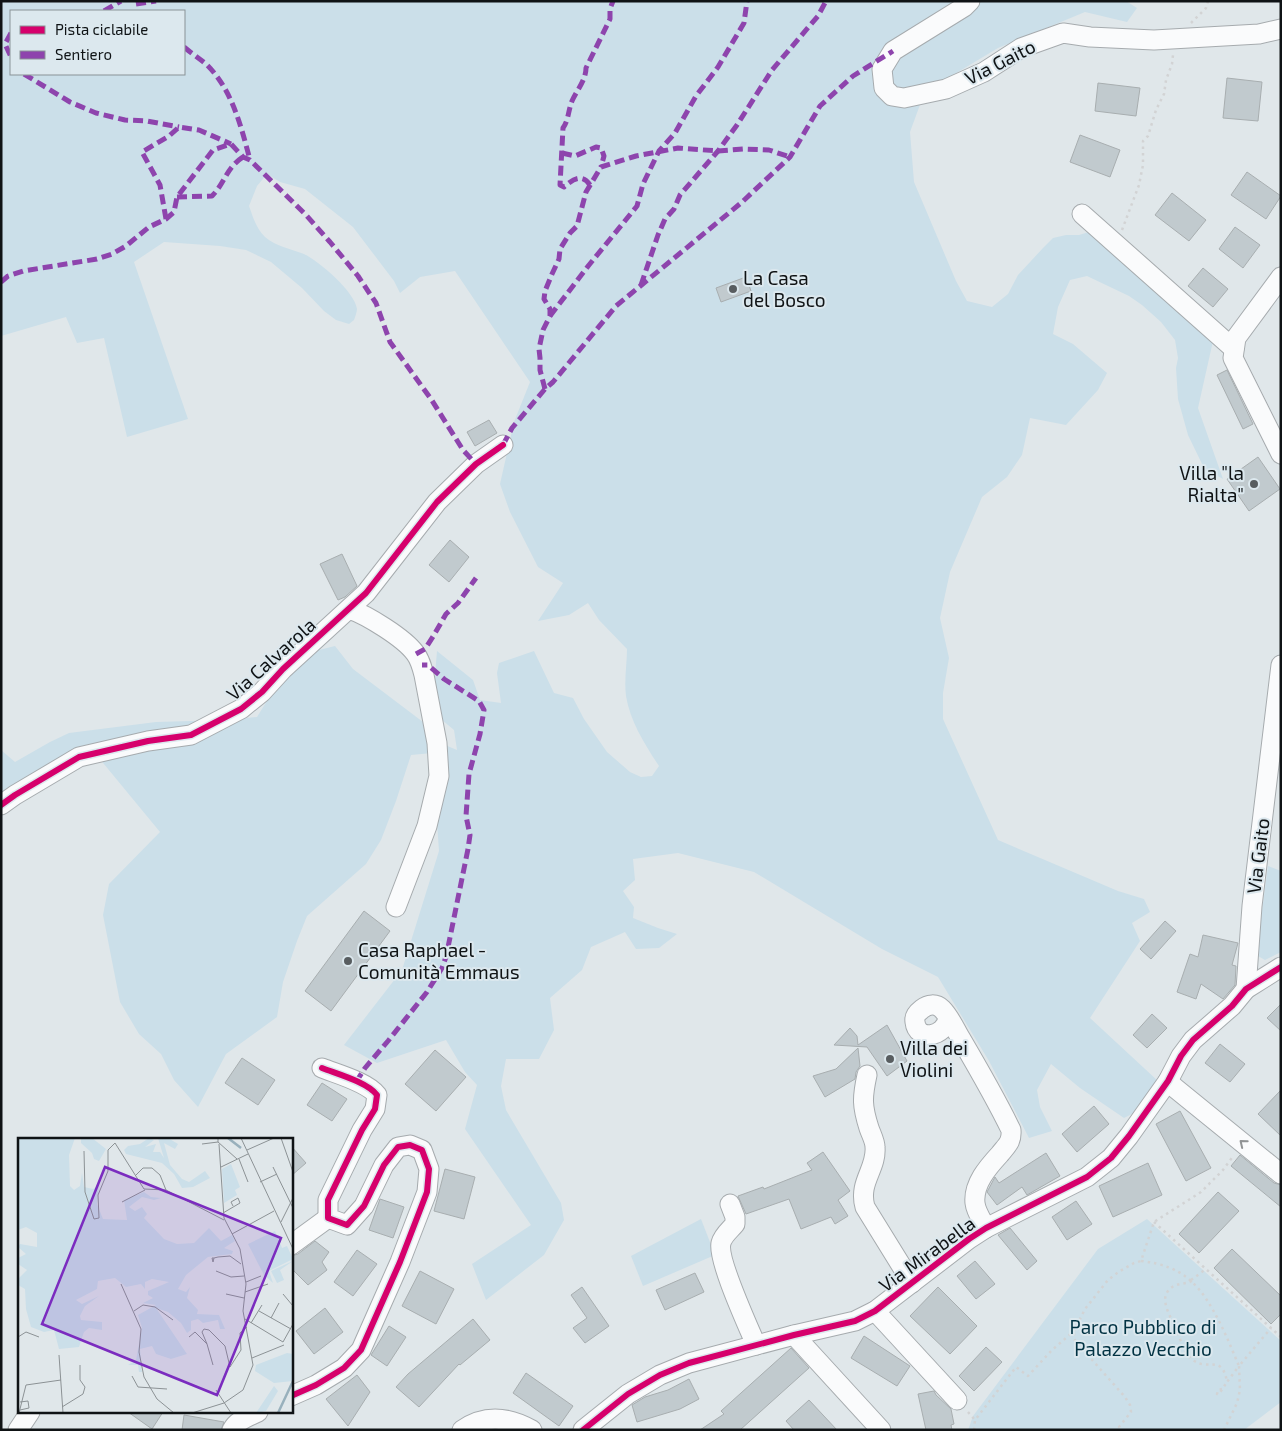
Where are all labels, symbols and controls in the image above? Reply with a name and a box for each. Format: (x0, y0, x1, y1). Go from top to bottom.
legend (10, 10, 185, 75)
text: Pista ciclabile (55, 20, 148, 38)
street label: Via Gaito (961, 34, 1039, 89)
text: Sentiero (55, 45, 112, 63)
place label: La Casa del Bosco (743, 266, 826, 311)
marker: La Casa del Bosco (727, 283, 739, 295)
place label: Villa "la Rialta" (1179, 461, 1244, 506)
marker: Villa "la Rialta" (1248, 478, 1260, 490)
street label: Via Calvarola (221, 613, 320, 705)
street label: Via Gaito (1241, 817, 1274, 895)
place label: Casa Raphael - Comunità Emmaus (358, 938, 520, 983)
marker: Casa Raphael - Comunità Emmaus (342, 955, 354, 967)
place label: Villa dei Violini (900, 1036, 968, 1081)
marker: Villa dei Violini (884, 1053, 896, 1065)
inset map (18, 1138, 292, 1414)
one-way arrow (1239, 1140, 1248, 1149)
street label: Via Mirabella (874, 1211, 979, 1296)
park label: Parco Pubblico di Palazzo Vecchio (1070, 1315, 1216, 1360)

